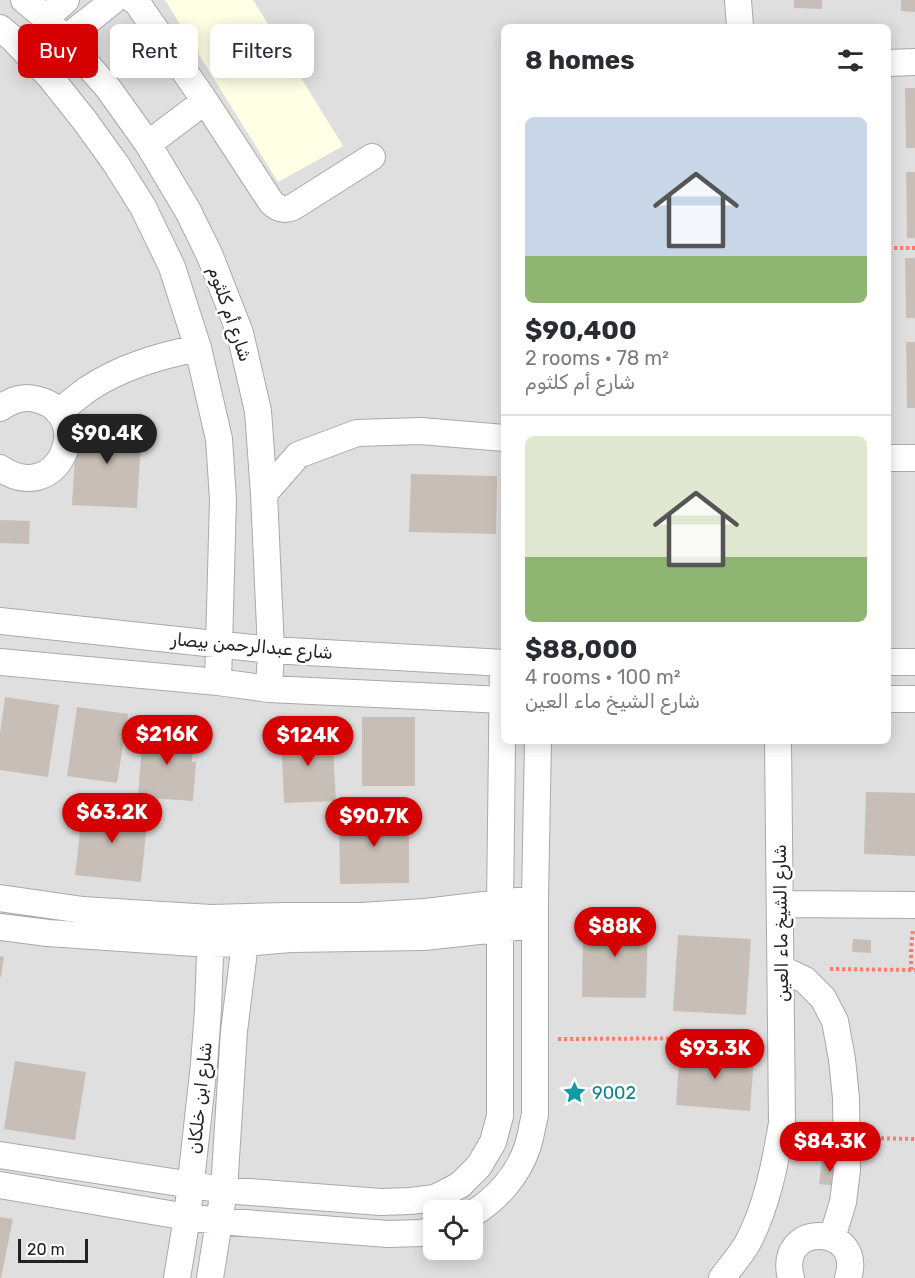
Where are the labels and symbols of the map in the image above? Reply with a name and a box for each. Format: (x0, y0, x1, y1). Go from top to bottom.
street label: شارع أم كلثوم (202, 263, 257, 365)
pin: $90.4K (58, 414, 156, 465)
street label: شارع عبدالرحمن بيصار (169, 628, 334, 665)
pin: $216K (125, 715, 209, 766)
pin: $124K (266, 716, 350, 767)
pin: $63.2K (63, 793, 161, 844)
pin: $90.7K (325, 797, 423, 848)
street label: شارع الشيخ ماء العين (769, 844, 795, 1002)
pin: $88K (579, 907, 651, 958)
pin: $93.3K (666, 1029, 764, 1080)
street label: شارع ابن خلكان (183, 1041, 218, 1155)
place icon: 9002 (561, 1080, 587, 1106)
place label: 9002 (592, 1082, 636, 1104)
pin: $84.3K (781, 1122, 879, 1173)
scale bar (18, 1236, 88, 1264)

